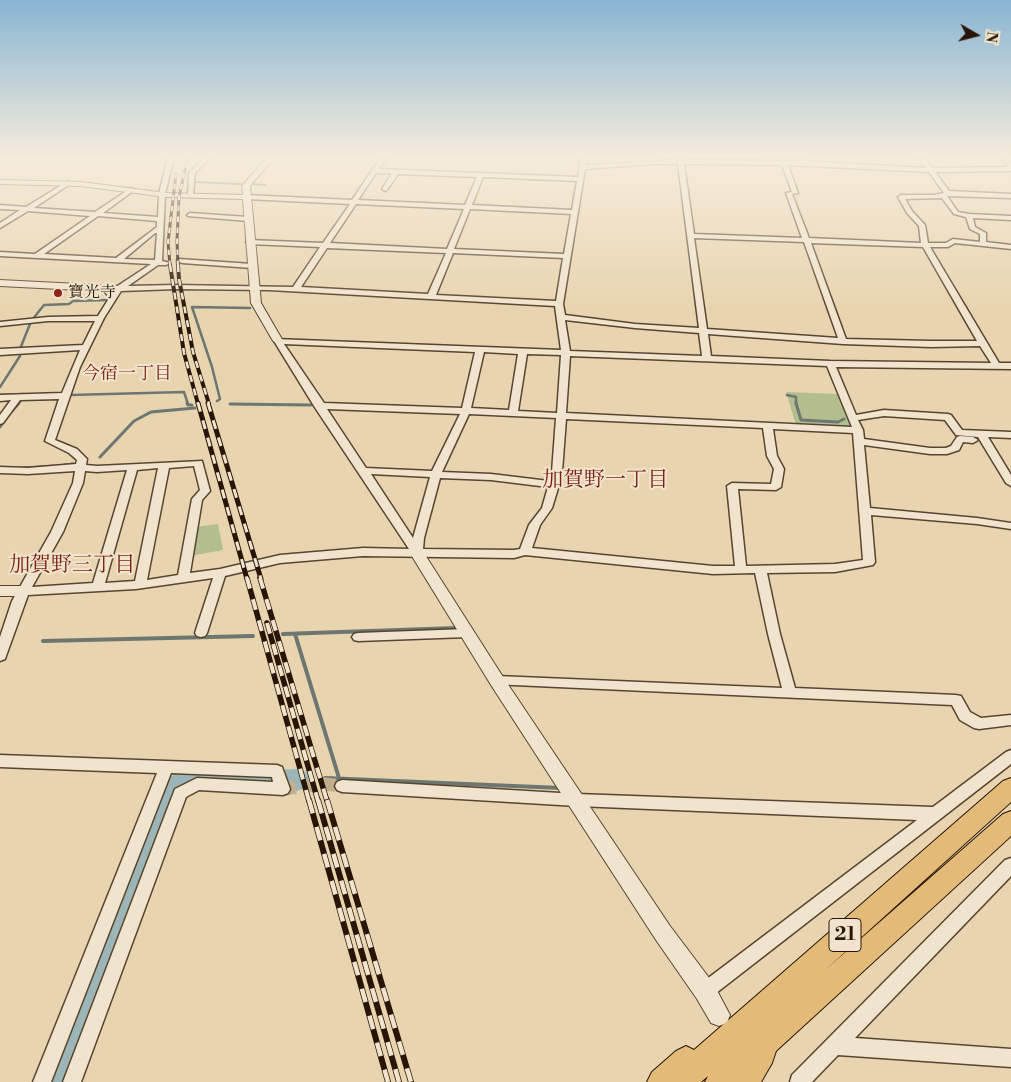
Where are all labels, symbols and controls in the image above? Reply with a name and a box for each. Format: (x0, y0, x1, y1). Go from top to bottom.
north arrow (951, 10, 1001, 60)
text: N (981, 30, 1001, 44)
place label: 寶光寺 (68, 283, 116, 303)
marker: 寶光寺 (52, 287, 64, 299)
district label: 今宿一丁目 (82, 364, 172, 386)
district label: 加賀野一丁目 (542, 468, 668, 494)
district label: 加賀野三丁目 (9, 553, 135, 579)
road number: 21 (829, 918, 861, 952)

